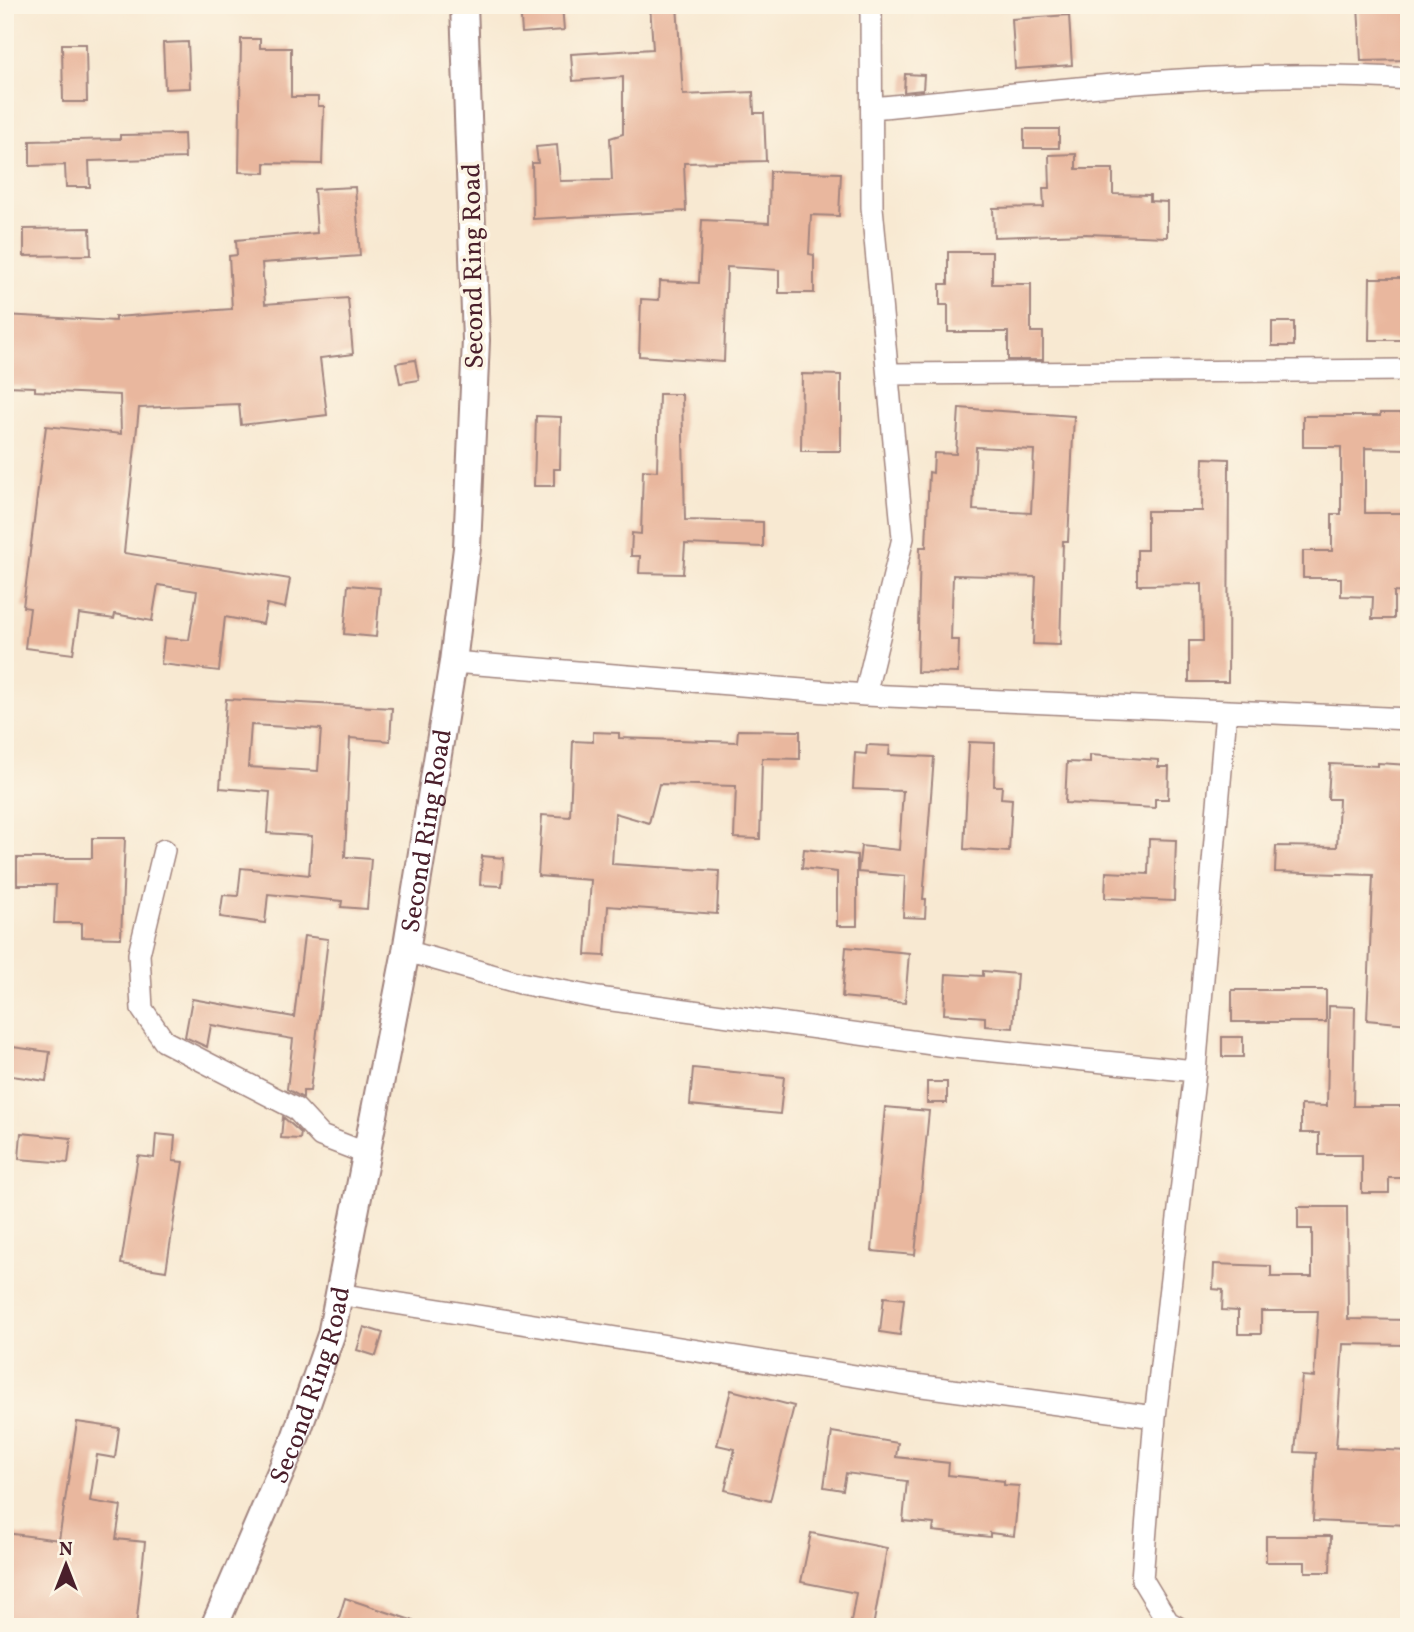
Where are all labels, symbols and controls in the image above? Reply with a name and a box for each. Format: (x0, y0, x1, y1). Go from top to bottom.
street label: Second Ring Road (454, 163, 494, 369)
street label: Second Ring Road (393, 726, 462, 935)
street label: Second Ring Road (262, 1284, 360, 1490)
north arrow (32, 1530, 102, 1600)
text: N (59, 1537, 73, 1563)

